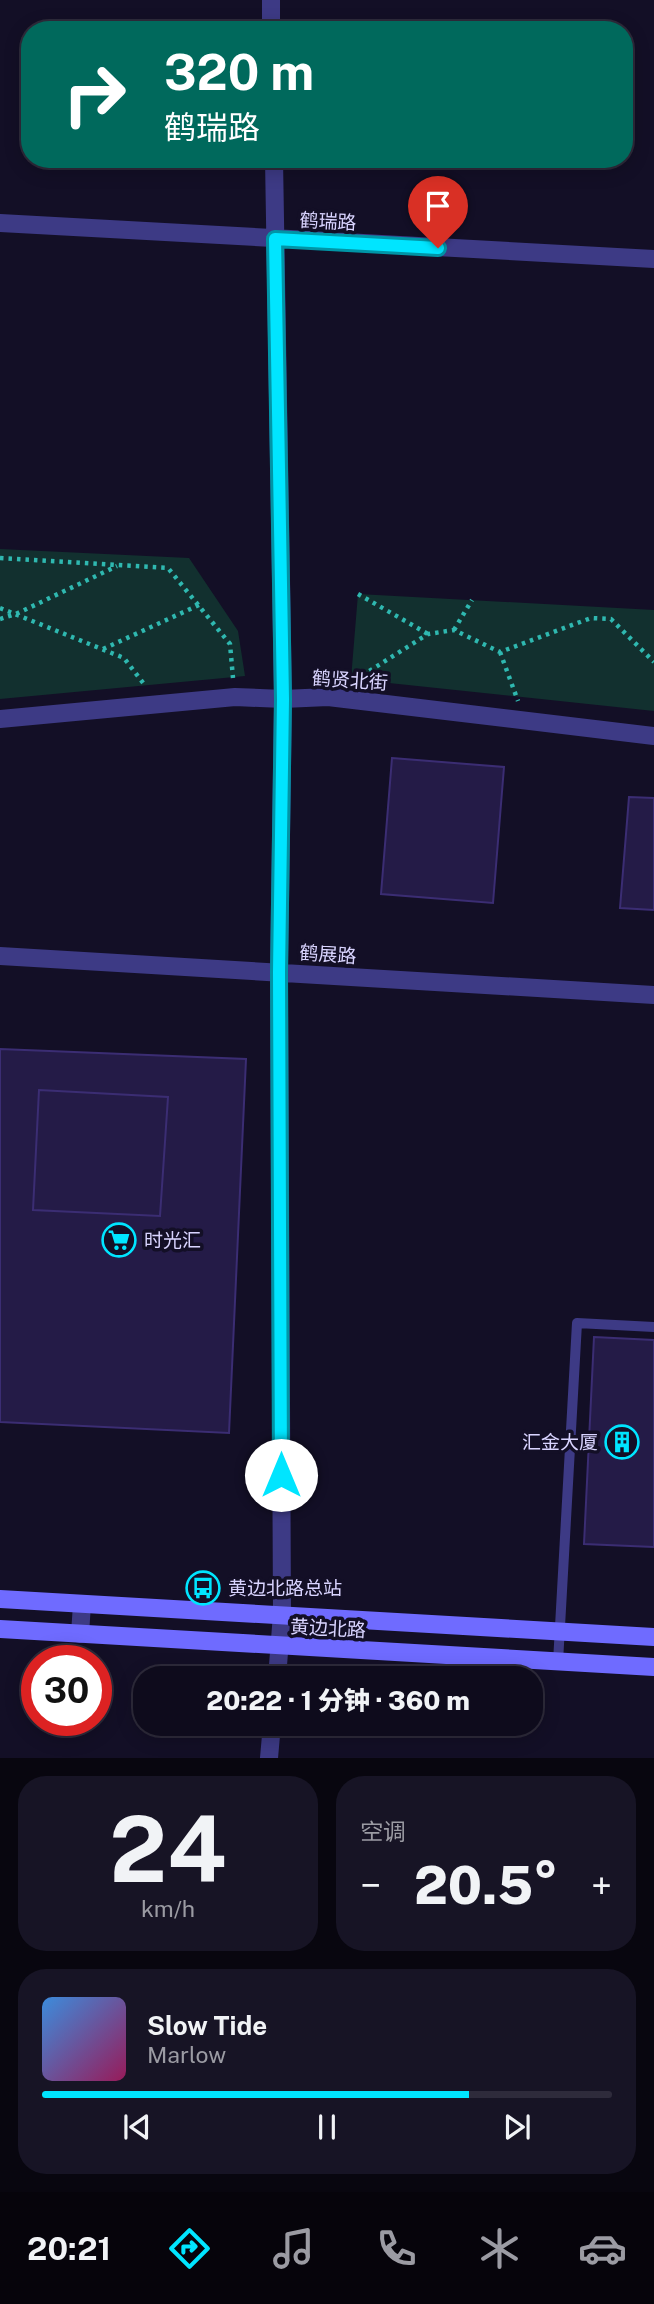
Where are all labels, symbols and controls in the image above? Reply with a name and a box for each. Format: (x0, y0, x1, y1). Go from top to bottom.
text: 320 m (164, 43, 314, 101)
icon: right (49, 49, 140, 140)
text: 鹤瑞路 (164, 109, 260, 146)
pin (408, 176, 468, 248)
icon: arrive (419, 187, 457, 225)
street label: 鹤瑞路 (299, 209, 357, 233)
street label: 鹤贤北街 (311, 666, 389, 694)
street label: 鹤展路 (299, 941, 357, 967)
supermarket icon: 时光汇 (100, 1221, 138, 1259)
place label: 时光汇 (144, 1229, 201, 1251)
building icon: 汇金大厦 (603, 1423, 641, 1461)
place label: 汇金大厦 (522, 1431, 598, 1453)
position arrow (244, 1438, 318, 1512)
bus stop icon: 黄边北路总站 (184, 1569, 222, 1607)
place label: 黄边北路总站 (228, 1577, 342, 1599)
street label: 黄边北路 (289, 1615, 367, 1641)
speed limit sign: 30 (21, 1645, 112, 1736)
text: 20:22 · 1 分钟 · 360 m (206, 1685, 470, 1716)
text: 24 (109, 1796, 227, 1902)
text: 空调 (360, 1818, 406, 1845)
text: 20.5° (414, 1855, 558, 1916)
text: − (360, 1863, 381, 1908)
text: + (591, 1863, 612, 1908)
text: km/h (141, 1895, 195, 1922)
text: Slow Tide (147, 2010, 267, 2041)
text: Marlow (147, 2041, 226, 2068)
icon: previous (118, 2108, 156, 2146)
icon: pause (308, 2108, 346, 2146)
icon: next (498, 2108, 536, 2146)
icon: directions (165, 2224, 214, 2273)
icon: music (269, 2224, 318, 2273)
icon: phone (372, 2224, 421, 2273)
icon: climate (475, 2224, 524, 2273)
icon: car (578, 2224, 627, 2273)
text: 20:21 (27, 2230, 111, 2267)

